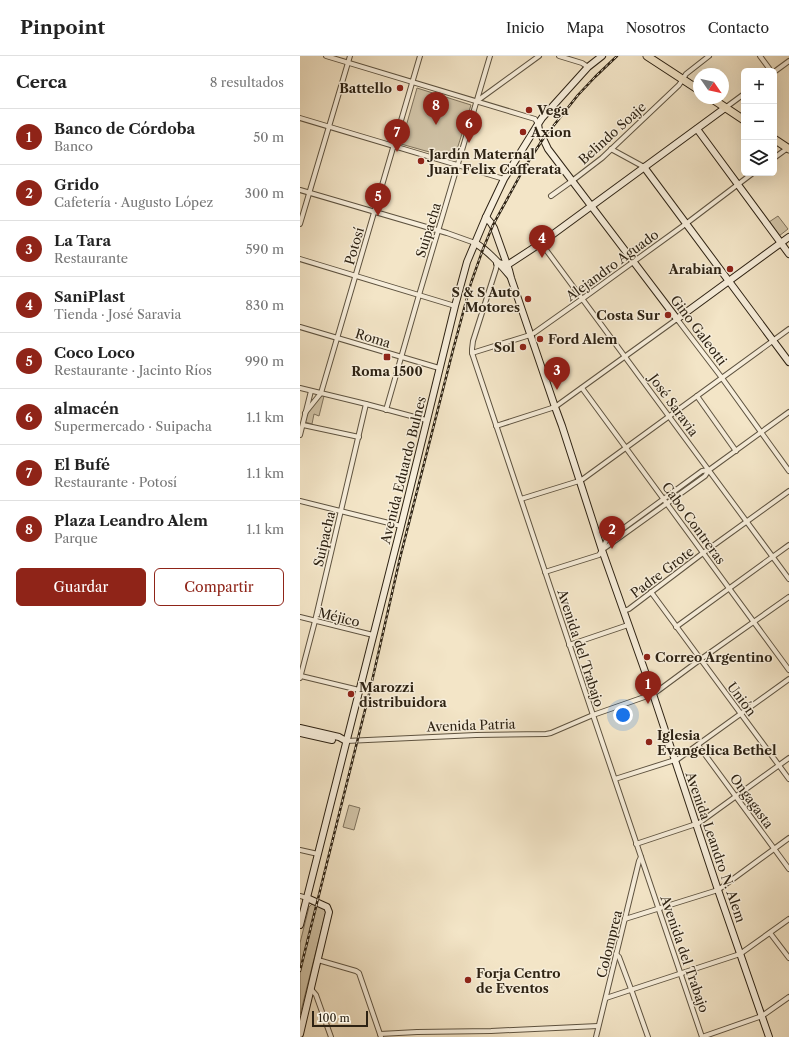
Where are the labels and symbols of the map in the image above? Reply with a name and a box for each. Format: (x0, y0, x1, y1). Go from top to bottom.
north arrow (693, 68, 729, 104)
place label: Battello (339, 80, 392, 96)
marker: Battello (395, 83, 405, 93)
pin: 8 (423, 92, 449, 125)
street label: Belindo Soaje (575, 99, 649, 167)
place label: Vega (536, 102, 569, 118)
marker: Vega (524, 105, 534, 115)
pin: 6 (456, 110, 482, 143)
pin: 7 (384, 119, 410, 152)
place label: Axion (530, 124, 571, 140)
marker: Axion (518, 127, 528, 137)
place label: Jardín Maternal Juan Felix Cafferata (427, 146, 562, 177)
marker: Jardín Maternal Juan Felix Cafferata (416, 156, 426, 166)
pin: 5 (365, 183, 391, 216)
street label: Suipacha (412, 201, 444, 259)
street label: Potosí (341, 225, 367, 267)
pin: 4 (529, 225, 555, 258)
street label: Alejandro Aguado (562, 226, 662, 305)
place label: Arabian (668, 261, 722, 277)
marker: Arabian (725, 264, 735, 274)
place label: S & S Auto Motores (452, 284, 520, 315)
street label: Gino Galeotti (667, 292, 731, 368)
marker: S & S Auto Motores (523, 294, 533, 304)
place label: Costa Sur (596, 307, 661, 323)
marker: Costa Sur (663, 310, 673, 320)
street label: Roma (353, 325, 393, 351)
place label: Ford Alem (548, 331, 618, 347)
marker: Ford Alem (535, 334, 545, 344)
place label: Sol (494, 339, 515, 355)
marker: Sol (518, 342, 528, 352)
marker: Roma 1500 (382, 352, 392, 362)
pin: 3 (544, 357, 570, 390)
place label: Roma 1500 (351, 363, 423, 379)
street label: José Saravia (645, 369, 702, 439)
street label: Avenida Eduardo Bulnes (377, 394, 429, 546)
street label: Cabo Contreras (659, 479, 729, 567)
street label: Suipacha (310, 510, 338, 568)
pin: 2 (599, 516, 625, 549)
street label: Padre Grote (627, 543, 697, 601)
street label: Avenida del Trabajo (554, 586, 608, 709)
street label: Méjico (316, 604, 362, 630)
place label: Correo Argentino (655, 649, 773, 665)
marker: Correo Argentino (642, 652, 652, 662)
pin: 1 (635, 671, 661, 704)
place label: Marozzi distribuidora (359, 679, 447, 710)
street label: Unión (724, 679, 760, 719)
marker: Marozzi distribuidora (346, 689, 356, 699)
your location (613, 705, 633, 725)
street label: Avenida Patria (425, 715, 516, 735)
place label: Iglesia Evangelica Bethel (657, 727, 777, 758)
marker: Iglesia Evangelica Bethel (644, 737, 654, 747)
street label: Avenida Leandro N. Alem (682, 769, 749, 924)
street label: Ongagasta (727, 771, 777, 831)
street label: Avenida del Trabajo (657, 892, 713, 1015)
street label: Colomprea (593, 908, 625, 980)
place label: Forja Centro de Eventos (476, 965, 561, 996)
marker: Forja Centro de Eventos (463, 975, 473, 985)
scale bar (312, 1009, 368, 1028)

